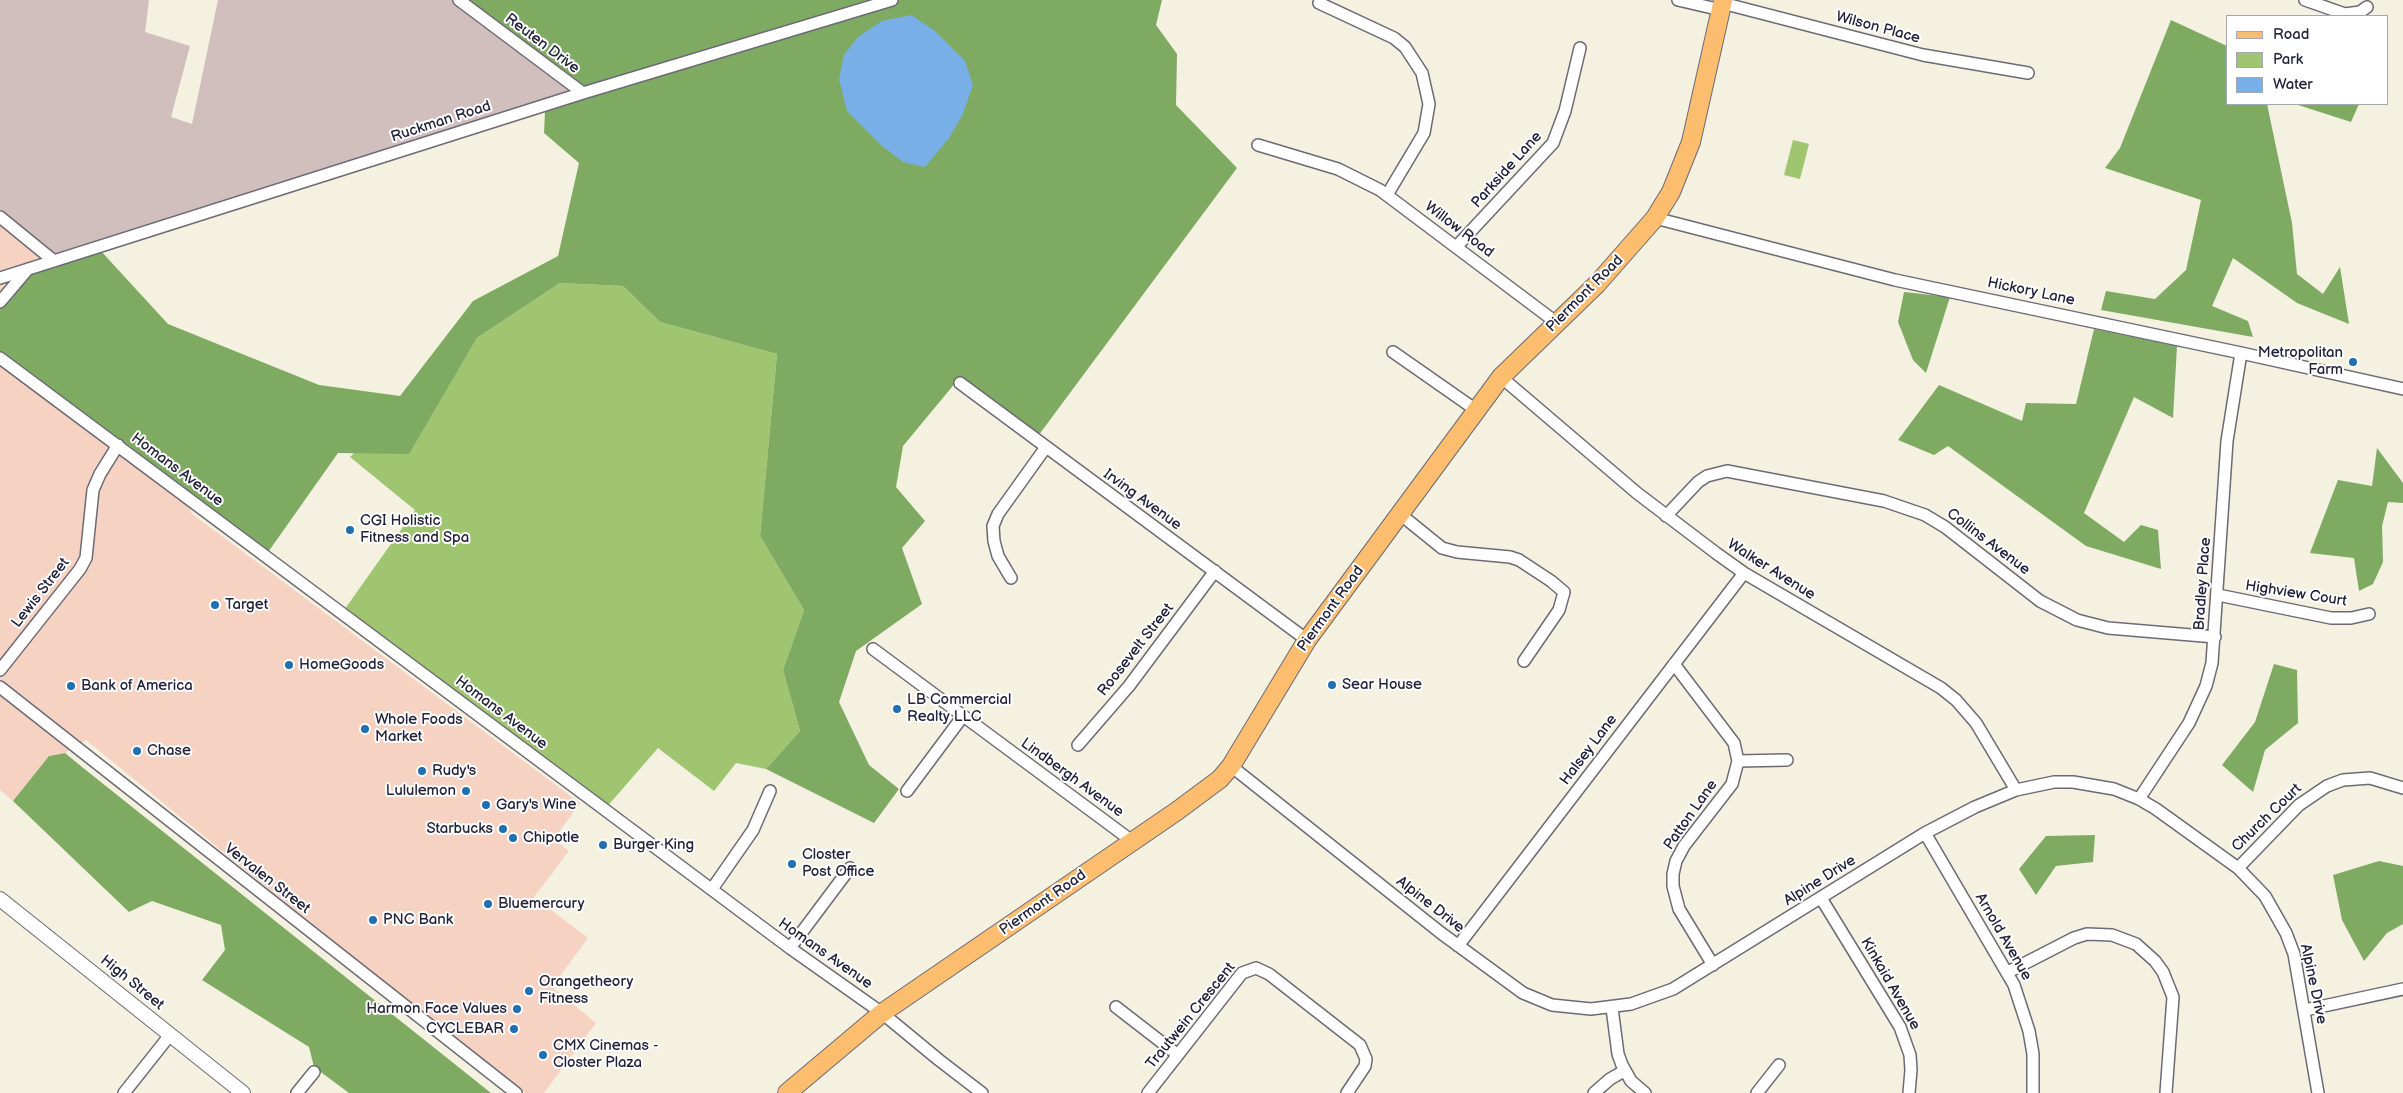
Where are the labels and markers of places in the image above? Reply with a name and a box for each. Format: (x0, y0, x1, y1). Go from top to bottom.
place label: Metropolitan Farm (2258, 344, 2343, 379)
marker: Metropolitan Farm (2347, 356, 2359, 368)
place label: CGI Holistic Fitness and Spa (360, 512, 469, 547)
marker: CGI Holistic Fitness and Spa (344, 524, 356, 536)
place label: Target (225, 596, 268, 614)
marker: Target (209, 599, 221, 611)
place label: HomeGoods (299, 656, 384, 674)
marker: HomeGoods (283, 659, 295, 671)
place label: Sear House (1342, 676, 1422, 694)
place label: Bank of America (81, 677, 193, 695)
marker: Sear House (1326, 679, 1338, 691)
marker: Bank of America (65, 680, 77, 692)
place label: LB Commercial Realty LLC (907, 691, 1011, 726)
marker: LB Commercial Realty LLC (891, 703, 903, 715)
place label: Whole Foods Market (375, 711, 463, 746)
marker: Whole Foods Market (359, 723, 371, 735)
place label: Chase (147, 742, 191, 760)
marker: Chase (131, 745, 143, 757)
place label: Rudy's (432, 762, 476, 780)
marker: Rudy's (416, 765, 428, 777)
place label: Lululemon (386, 782, 456, 800)
marker: Lululemon (460, 785, 472, 797)
place label: Gary's Wine (496, 796, 576, 814)
marker: Gary's Wine (480, 799, 492, 811)
place label: Starbucks (426, 820, 493, 838)
marker: Starbucks (497, 823, 509, 835)
place label: Chipotle (523, 829, 579, 847)
marker: Chipotle (507, 832, 519, 844)
place label: Burger King (613, 836, 694, 854)
marker: Burger King (597, 839, 609, 851)
place label: Closter Post Office (802, 846, 874, 881)
marker: Closter Post Office (786, 858, 798, 870)
place label: Bluemercury (498, 895, 585, 913)
marker: Bluemercury (482, 898, 494, 910)
place label: PNC Bank (383, 911, 453, 929)
marker: PNC Bank (367, 914, 379, 926)
place label: Orangetheory Fitness (539, 973, 633, 1008)
marker: Orangetheory Fitness (523, 985, 535, 997)
place label: Harmon Face Values (366, 1000, 507, 1018)
marker: Harmon Face Values (511, 1003, 523, 1015)
place label: CYCLEBAR (426, 1020, 504, 1038)
marker: CYCLEBAR (508, 1023, 520, 1035)
place label: CMX Cinemas - Closter Plaza (553, 1037, 659, 1072)
marker: CMX Cinemas - Closter Plaza (537, 1049, 549, 1061)

